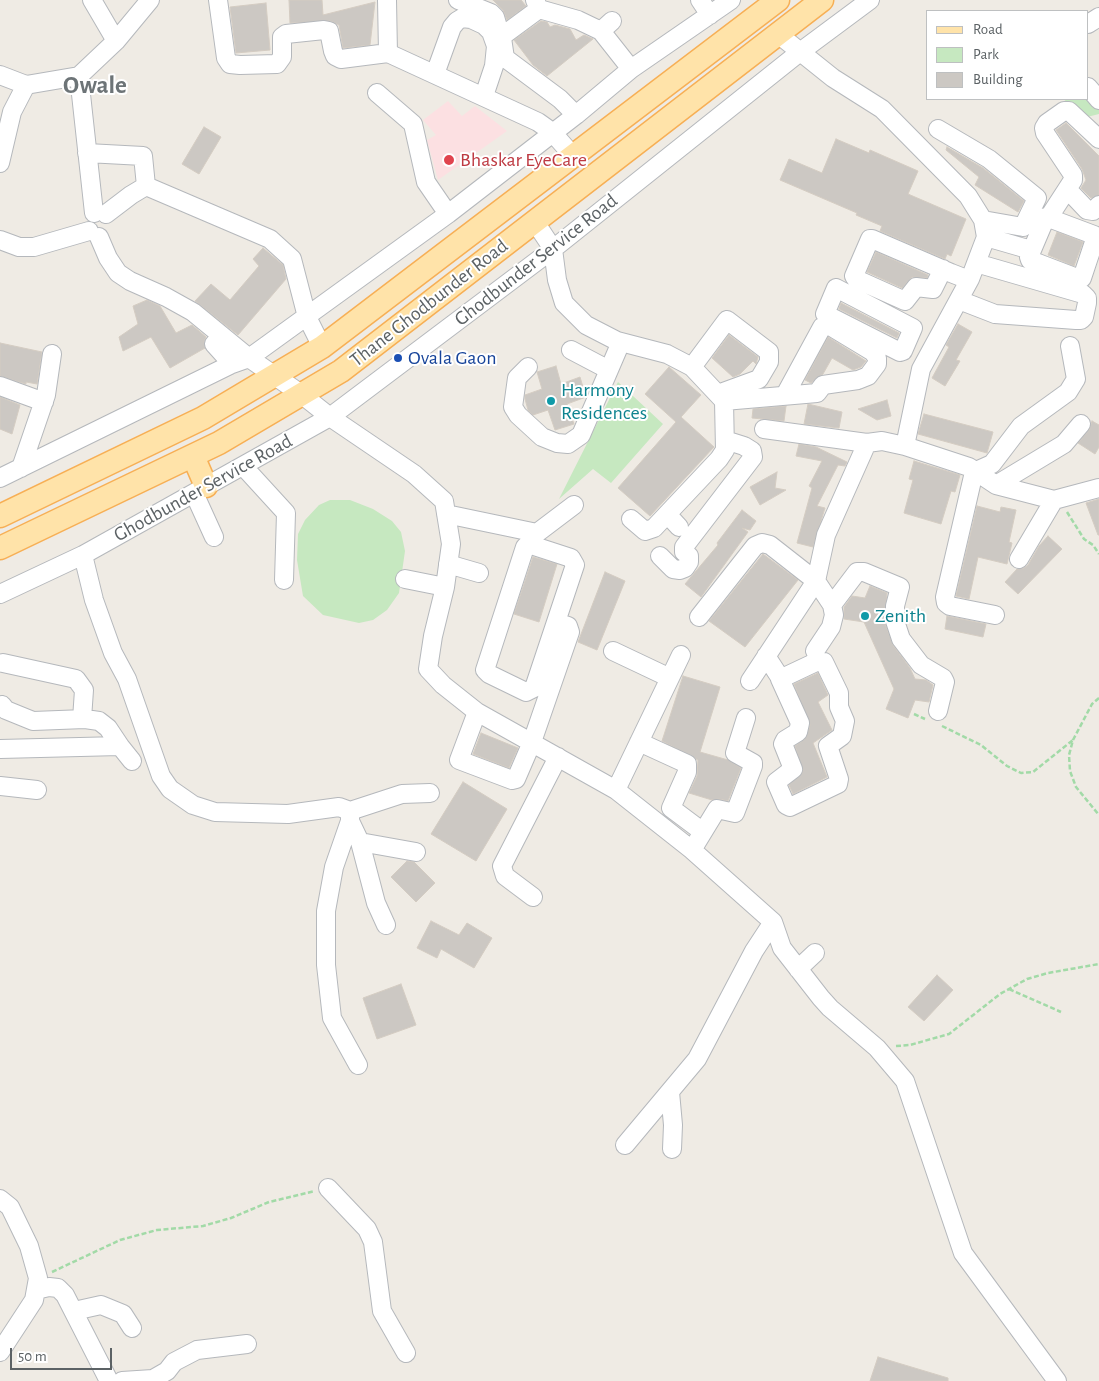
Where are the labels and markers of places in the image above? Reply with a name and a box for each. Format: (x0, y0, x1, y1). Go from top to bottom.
place label: Bhaskar EyeCare (460, 148, 587, 172)
marker: Bhaskar EyeCare (442, 153, 456, 167)
place label: Ovala Gaon (408, 346, 497, 370)
marker: Ovala Gaon (392, 352, 404, 364)
place label: Harmony Residences (561, 378, 647, 425)
marker: Harmony Residences (545, 395, 557, 407)
place label: Zenith (875, 604, 926, 628)
marker: Zenith (859, 610, 871, 622)

